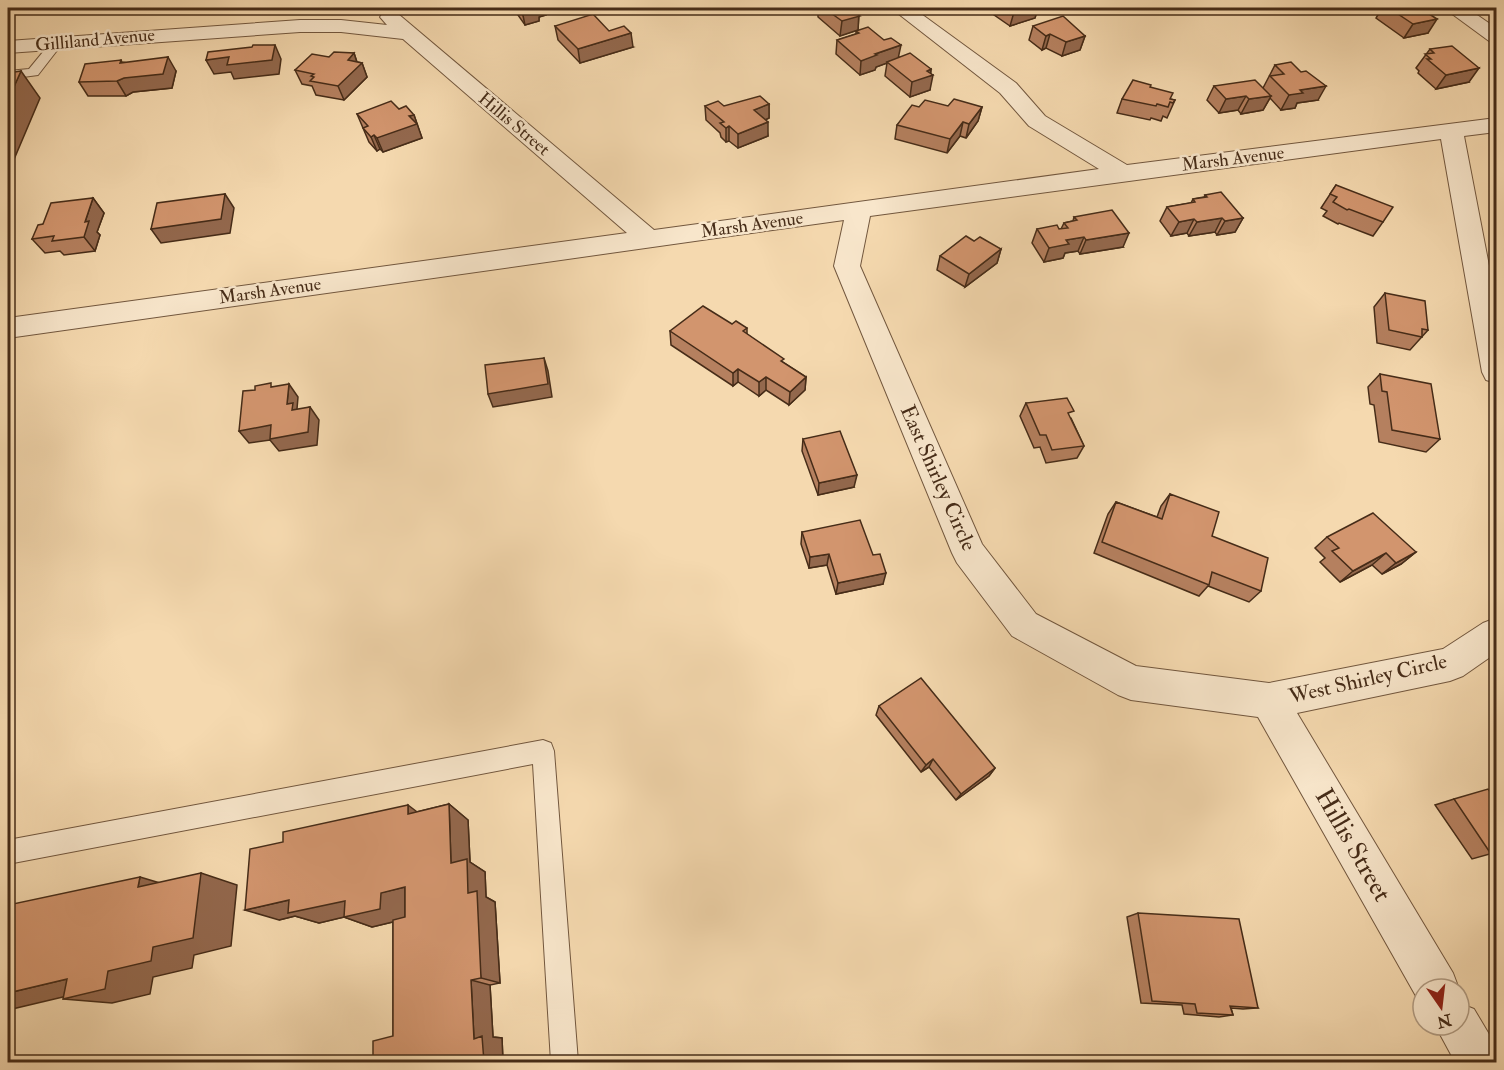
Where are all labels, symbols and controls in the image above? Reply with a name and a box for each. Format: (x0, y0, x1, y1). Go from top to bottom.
street label: Gilliland Avenue (34, 23, 156, 57)
street label: Hillis Street (473, 87, 555, 161)
street label: Marsh Avenue (1181, 141, 1286, 177)
street label: Marsh Avenue (699, 206, 805, 244)
street label: Marsh Avenue (217, 272, 323, 310)
street label: East Shirley Circle (894, 401, 982, 555)
street label: West Shirley Circle (1285, 648, 1450, 711)
street label: Hillis Street (1308, 783, 1398, 907)
north arrow (1411, 977, 1471, 1037)
text: N (1434, 1009, 1455, 1032)

